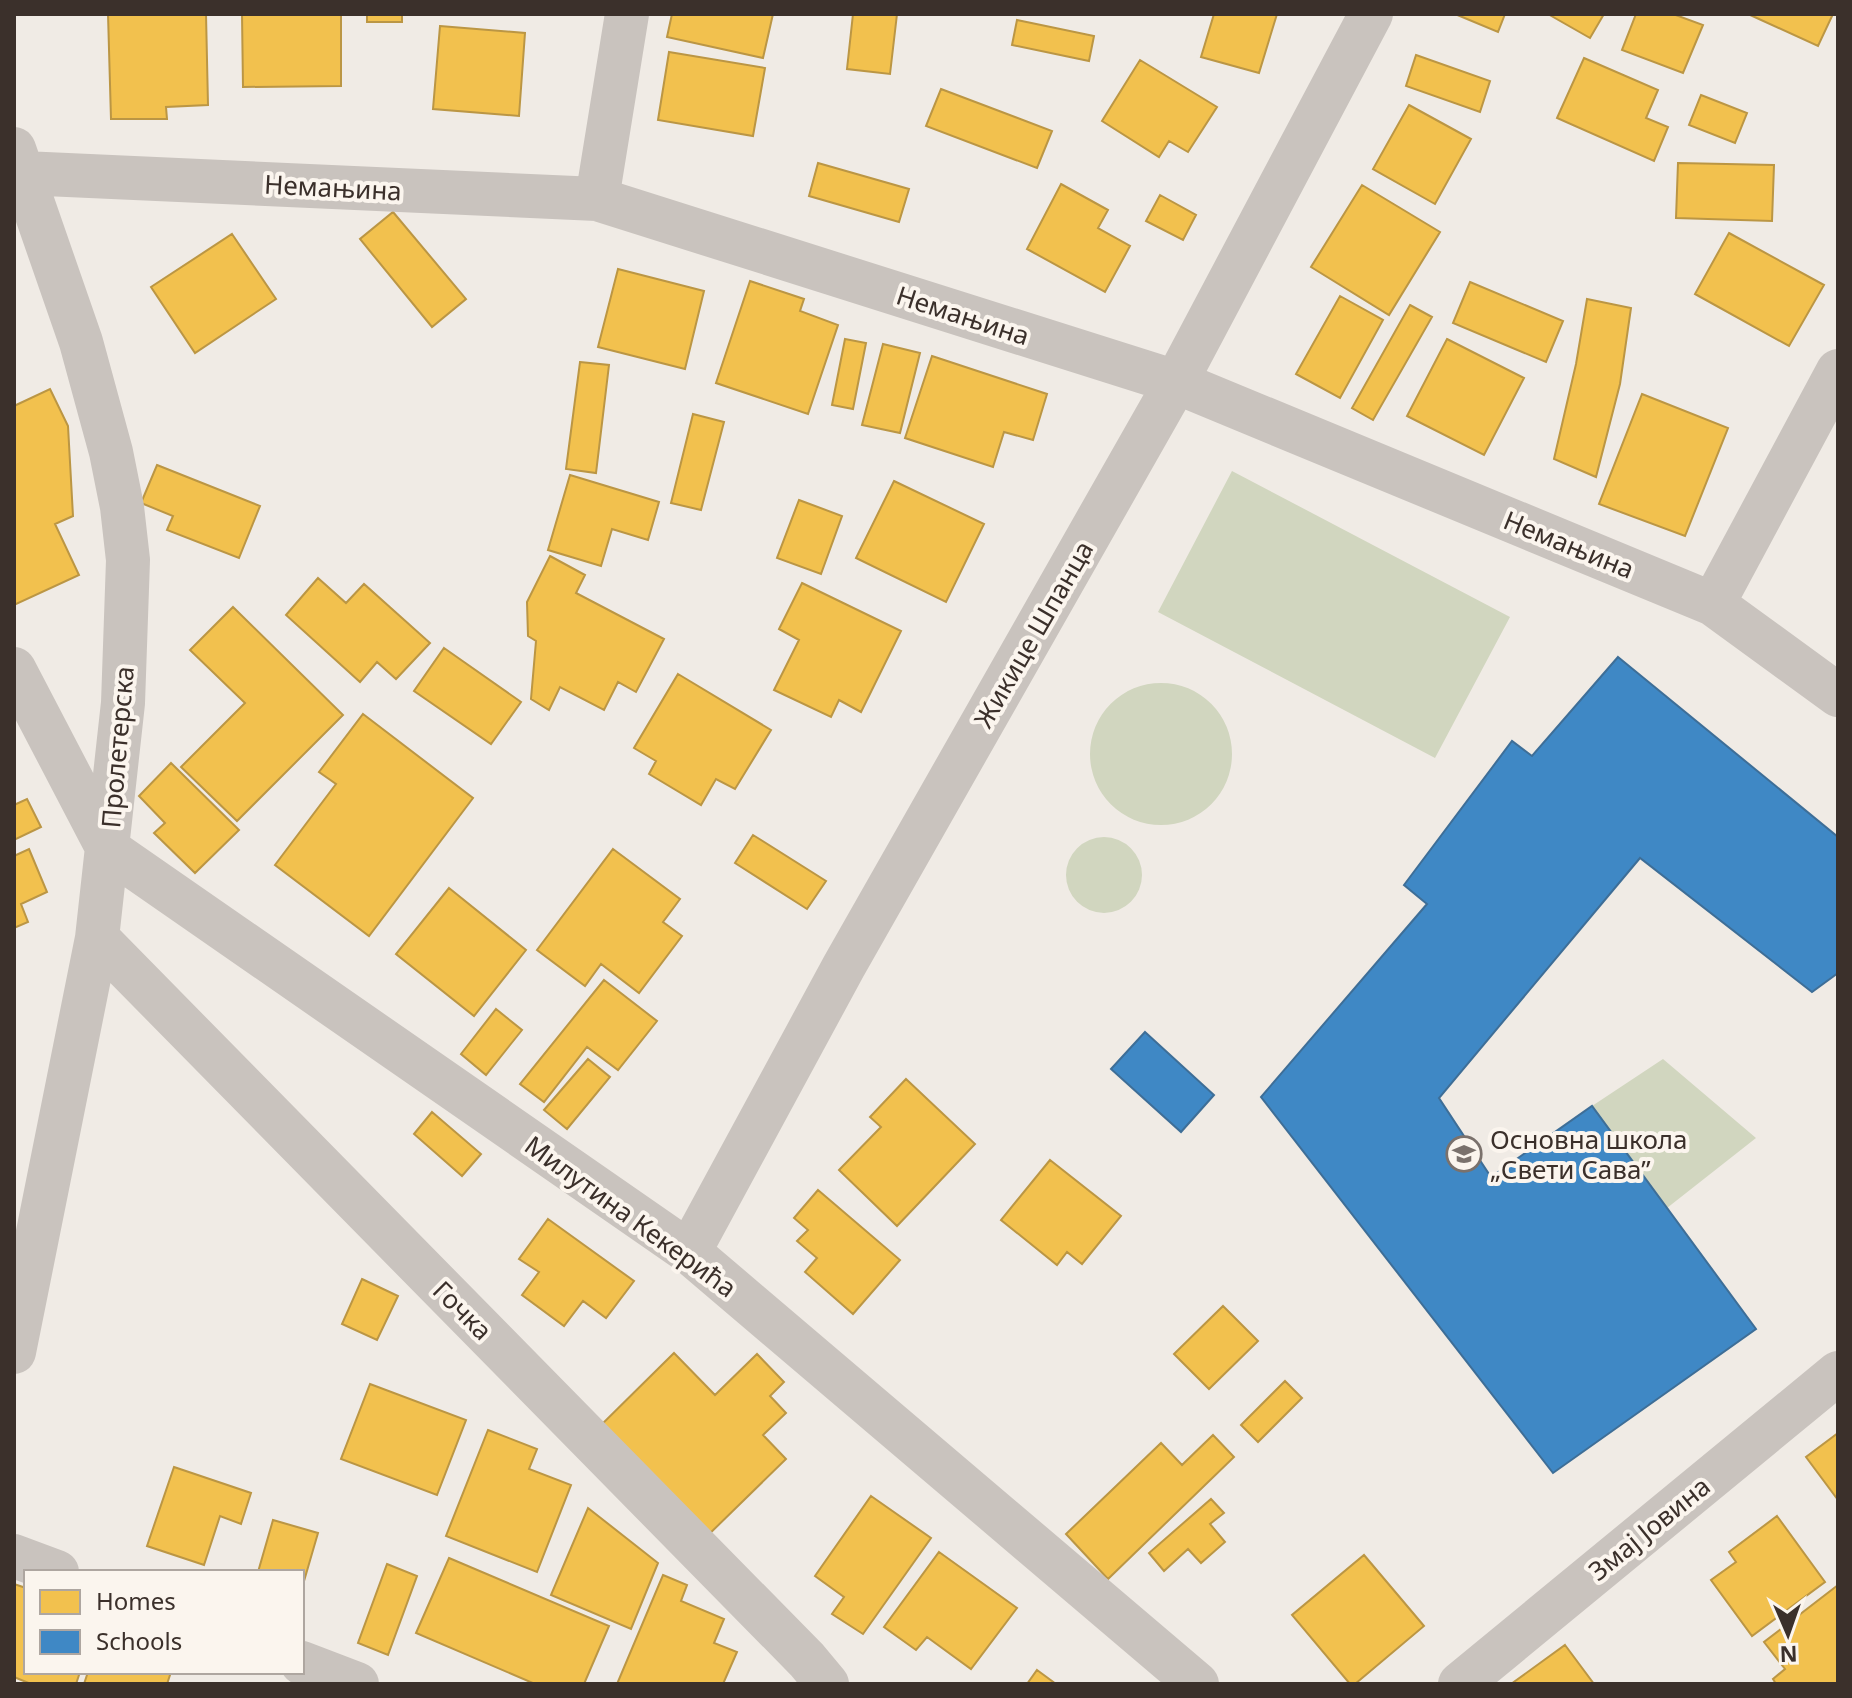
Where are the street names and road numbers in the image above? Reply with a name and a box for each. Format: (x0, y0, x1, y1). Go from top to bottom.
street label: Немањина (263, 165, 403, 209)
street label: Немањина (892, 277, 1034, 353)
street label: Немањина (1498, 502, 1640, 586)
street label: Жикице Шпанца (965, 534, 1101, 734)
street label: Пролетерска (92, 665, 142, 829)
street label: Милутина Кекерића (518, 1127, 744, 1305)
street label: Гочка (425, 1272, 501, 1348)
street label: Змај Јовина (1581, 1468, 1717, 1588)

